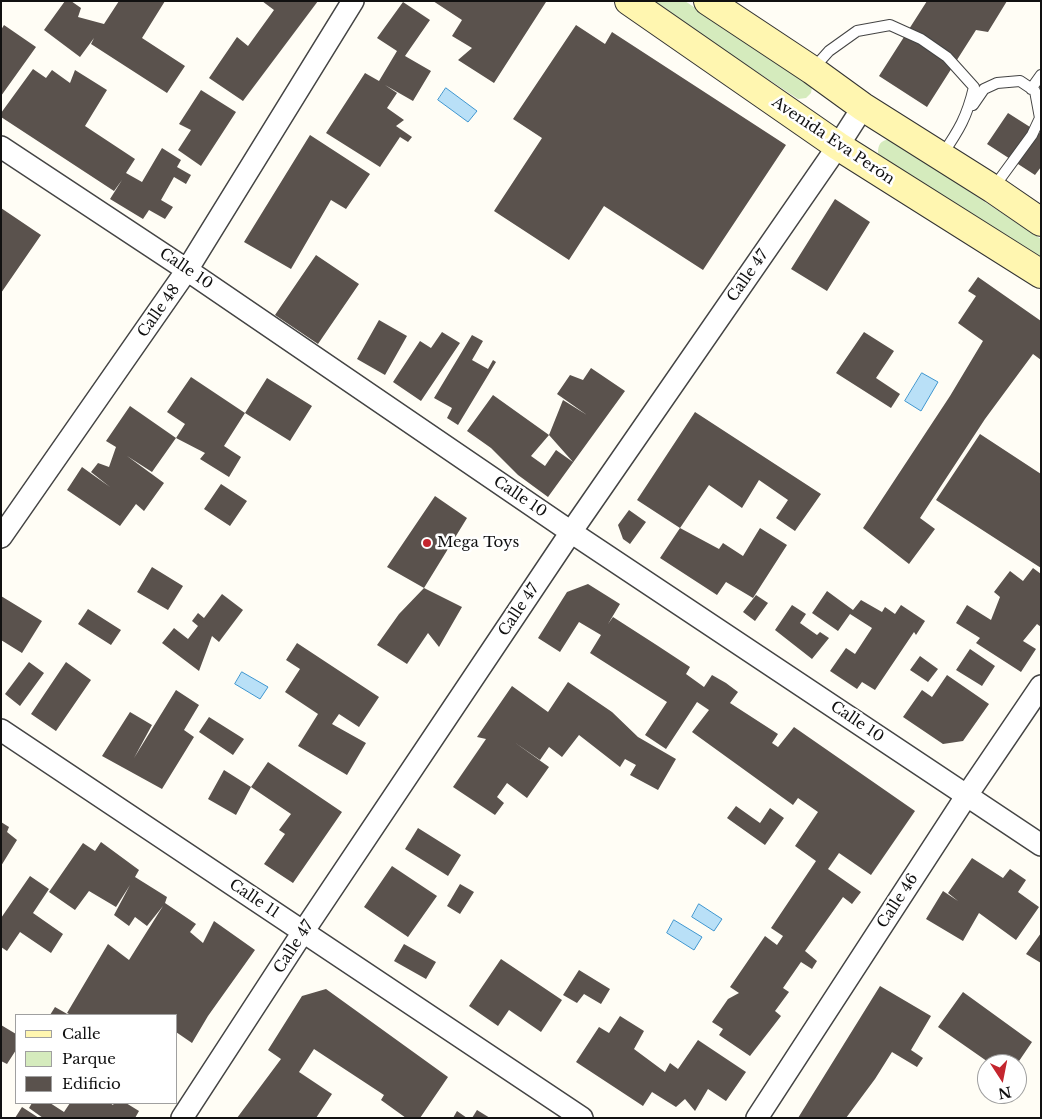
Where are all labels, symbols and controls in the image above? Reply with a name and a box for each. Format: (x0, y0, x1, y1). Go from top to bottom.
street label: Avenida Eva Perón (768, 93, 898, 189)
street label: Calle 10 (156, 245, 216, 293)
street label: Calle 47 (724, 247, 772, 305)
street label: Calle 48 (134, 281, 184, 341)
street label: Calle 10 (490, 473, 550, 521)
place label: Mega Toys (437, 534, 519, 552)
marker: Mega Toys (421, 537, 433, 549)
street label: Calle 47 (495, 580, 543, 640)
street label: Calle 10 (827, 698, 887, 746)
street label: Calle 46 (874, 870, 922, 932)
street label: Calle 11 (226, 876, 282, 922)
street label: Calle 47 (270, 917, 318, 977)
legend (15, 1014, 178, 1104)
text: Calle (62, 1024, 101, 1043)
text: Parque (62, 1049, 116, 1068)
north arrow (977, 1054, 1027, 1104)
text: Edificio (62, 1074, 121, 1093)
text: N (996, 1083, 1013, 1103)

